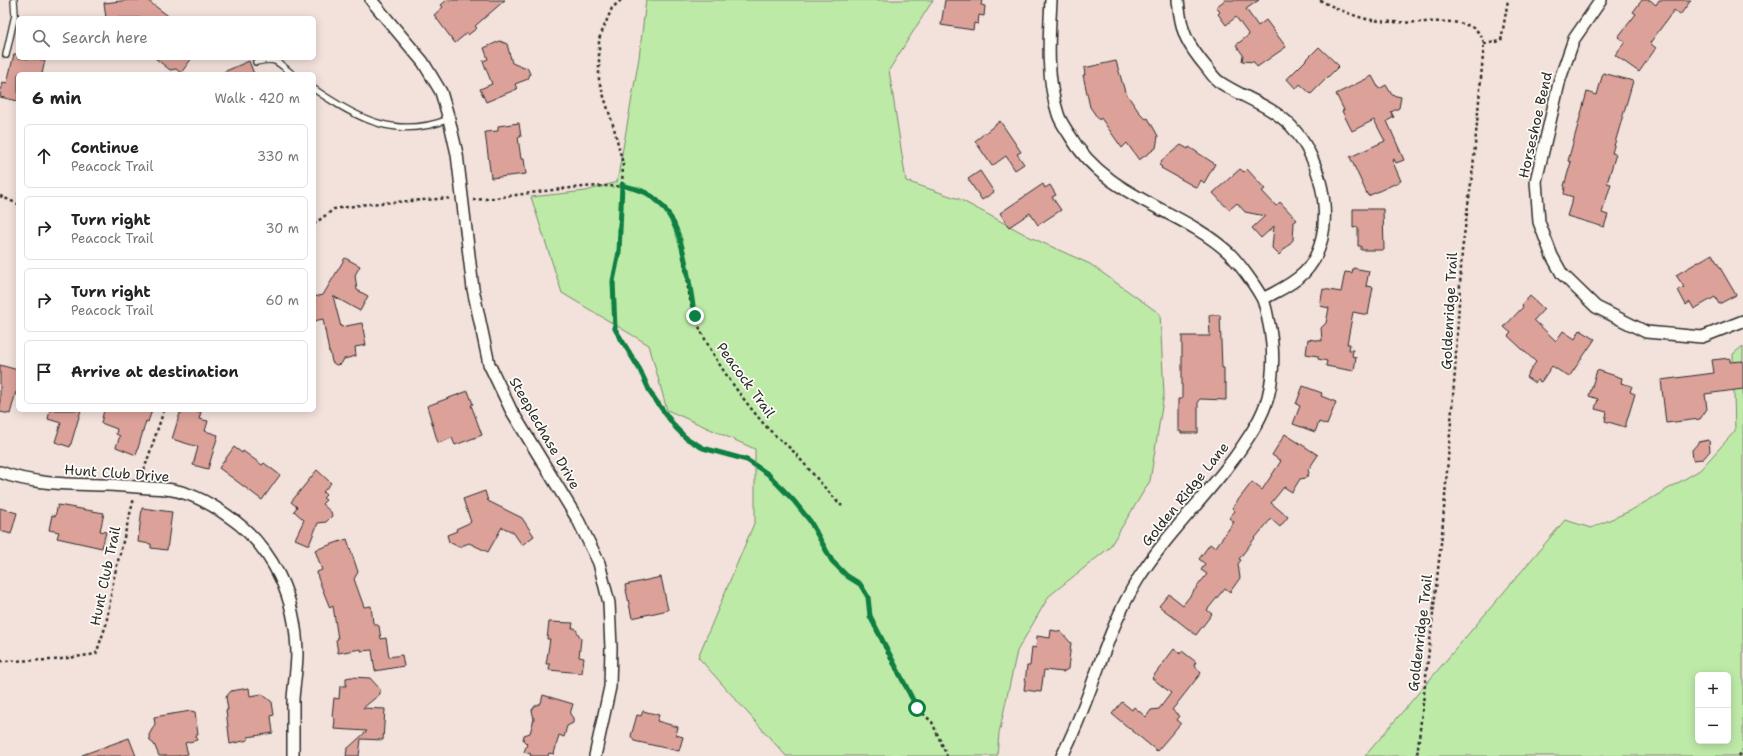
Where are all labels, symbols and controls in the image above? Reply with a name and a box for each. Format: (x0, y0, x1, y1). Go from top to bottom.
search box (16, 16, 316, 60)
icon: search (30, 27, 52, 49)
text: Search here (62, 28, 148, 48)
street label: Horseshoe Bend (1514, 70, 1556, 180)
text: 6 min (32, 87, 82, 109)
text: Walk · 420 m (214, 90, 300, 107)
text: Continue (71, 138, 139, 158)
icon: ahead (33, 145, 55, 167)
text: 330 m (257, 148, 299, 165)
text: Peacock Trail (71, 158, 153, 175)
text: Turn right (71, 210, 151, 230)
icon: right (33, 217, 55, 239)
text: 30 m (265, 220, 299, 237)
text: Peacock Trail (71, 230, 153, 247)
street label: Goldenridge Trail (1437, 251, 1461, 370)
text: Turn right (71, 282, 151, 302)
icon: right (33, 289, 55, 311)
text: 60 m (266, 292, 299, 309)
text: Peacock Trail (71, 302, 153, 319)
route end (686, 307, 704, 325)
street label: Peacock Trail (713, 339, 780, 422)
icon: arrive (33, 361, 55, 383)
text: Arrive at destination (71, 362, 239, 382)
street label: Steeplechase Drive (506, 374, 584, 492)
street label: Golden Ridge Lane (1137, 438, 1233, 550)
street label: Hunt Club Drive (64, 460, 170, 486)
street label: Hunt Club Trail (86, 524, 124, 627)
street label: Goldenridge Trail (1404, 573, 1436, 693)
map controls (1695, 672, 1731, 744)
button: + (1695, 672, 1731, 708)
route start (908, 699, 926, 717)
button: − (1695, 708, 1731, 744)

